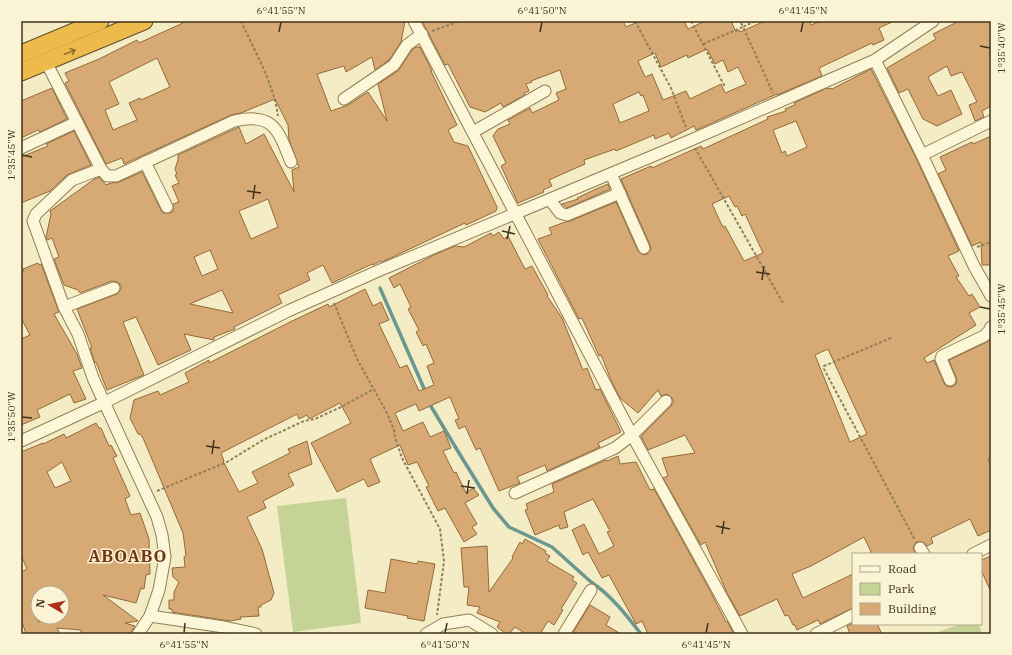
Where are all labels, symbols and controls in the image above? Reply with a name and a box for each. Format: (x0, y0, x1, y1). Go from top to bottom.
text: 6°41'55"N (257, 4, 306, 17)
text: 6°41'50"N (518, 4, 567, 17)
text: 6°41'45"N (779, 4, 828, 17)
text: 1°35'40"W (995, 22, 1008, 74)
one-way arrow (63, 47, 75, 55)
text: 1°35'45"W (5, 129, 18, 181)
text: 1°35'45"W (995, 283, 1008, 335)
text: 1°35'50"W (5, 391, 18, 443)
district label: ABOABO (88, 545, 168, 567)
legend (852, 553, 982, 625)
text: Road (888, 561, 917, 576)
text: Park (888, 581, 914, 596)
north arrow (30, 585, 70, 625)
text: N (33, 598, 48, 609)
text: Building (888, 601, 936, 616)
text: 6°41'55"N (160, 638, 209, 651)
text: 6°41'50"N (421, 638, 470, 651)
text: 6°41'45"N (682, 638, 731, 651)

